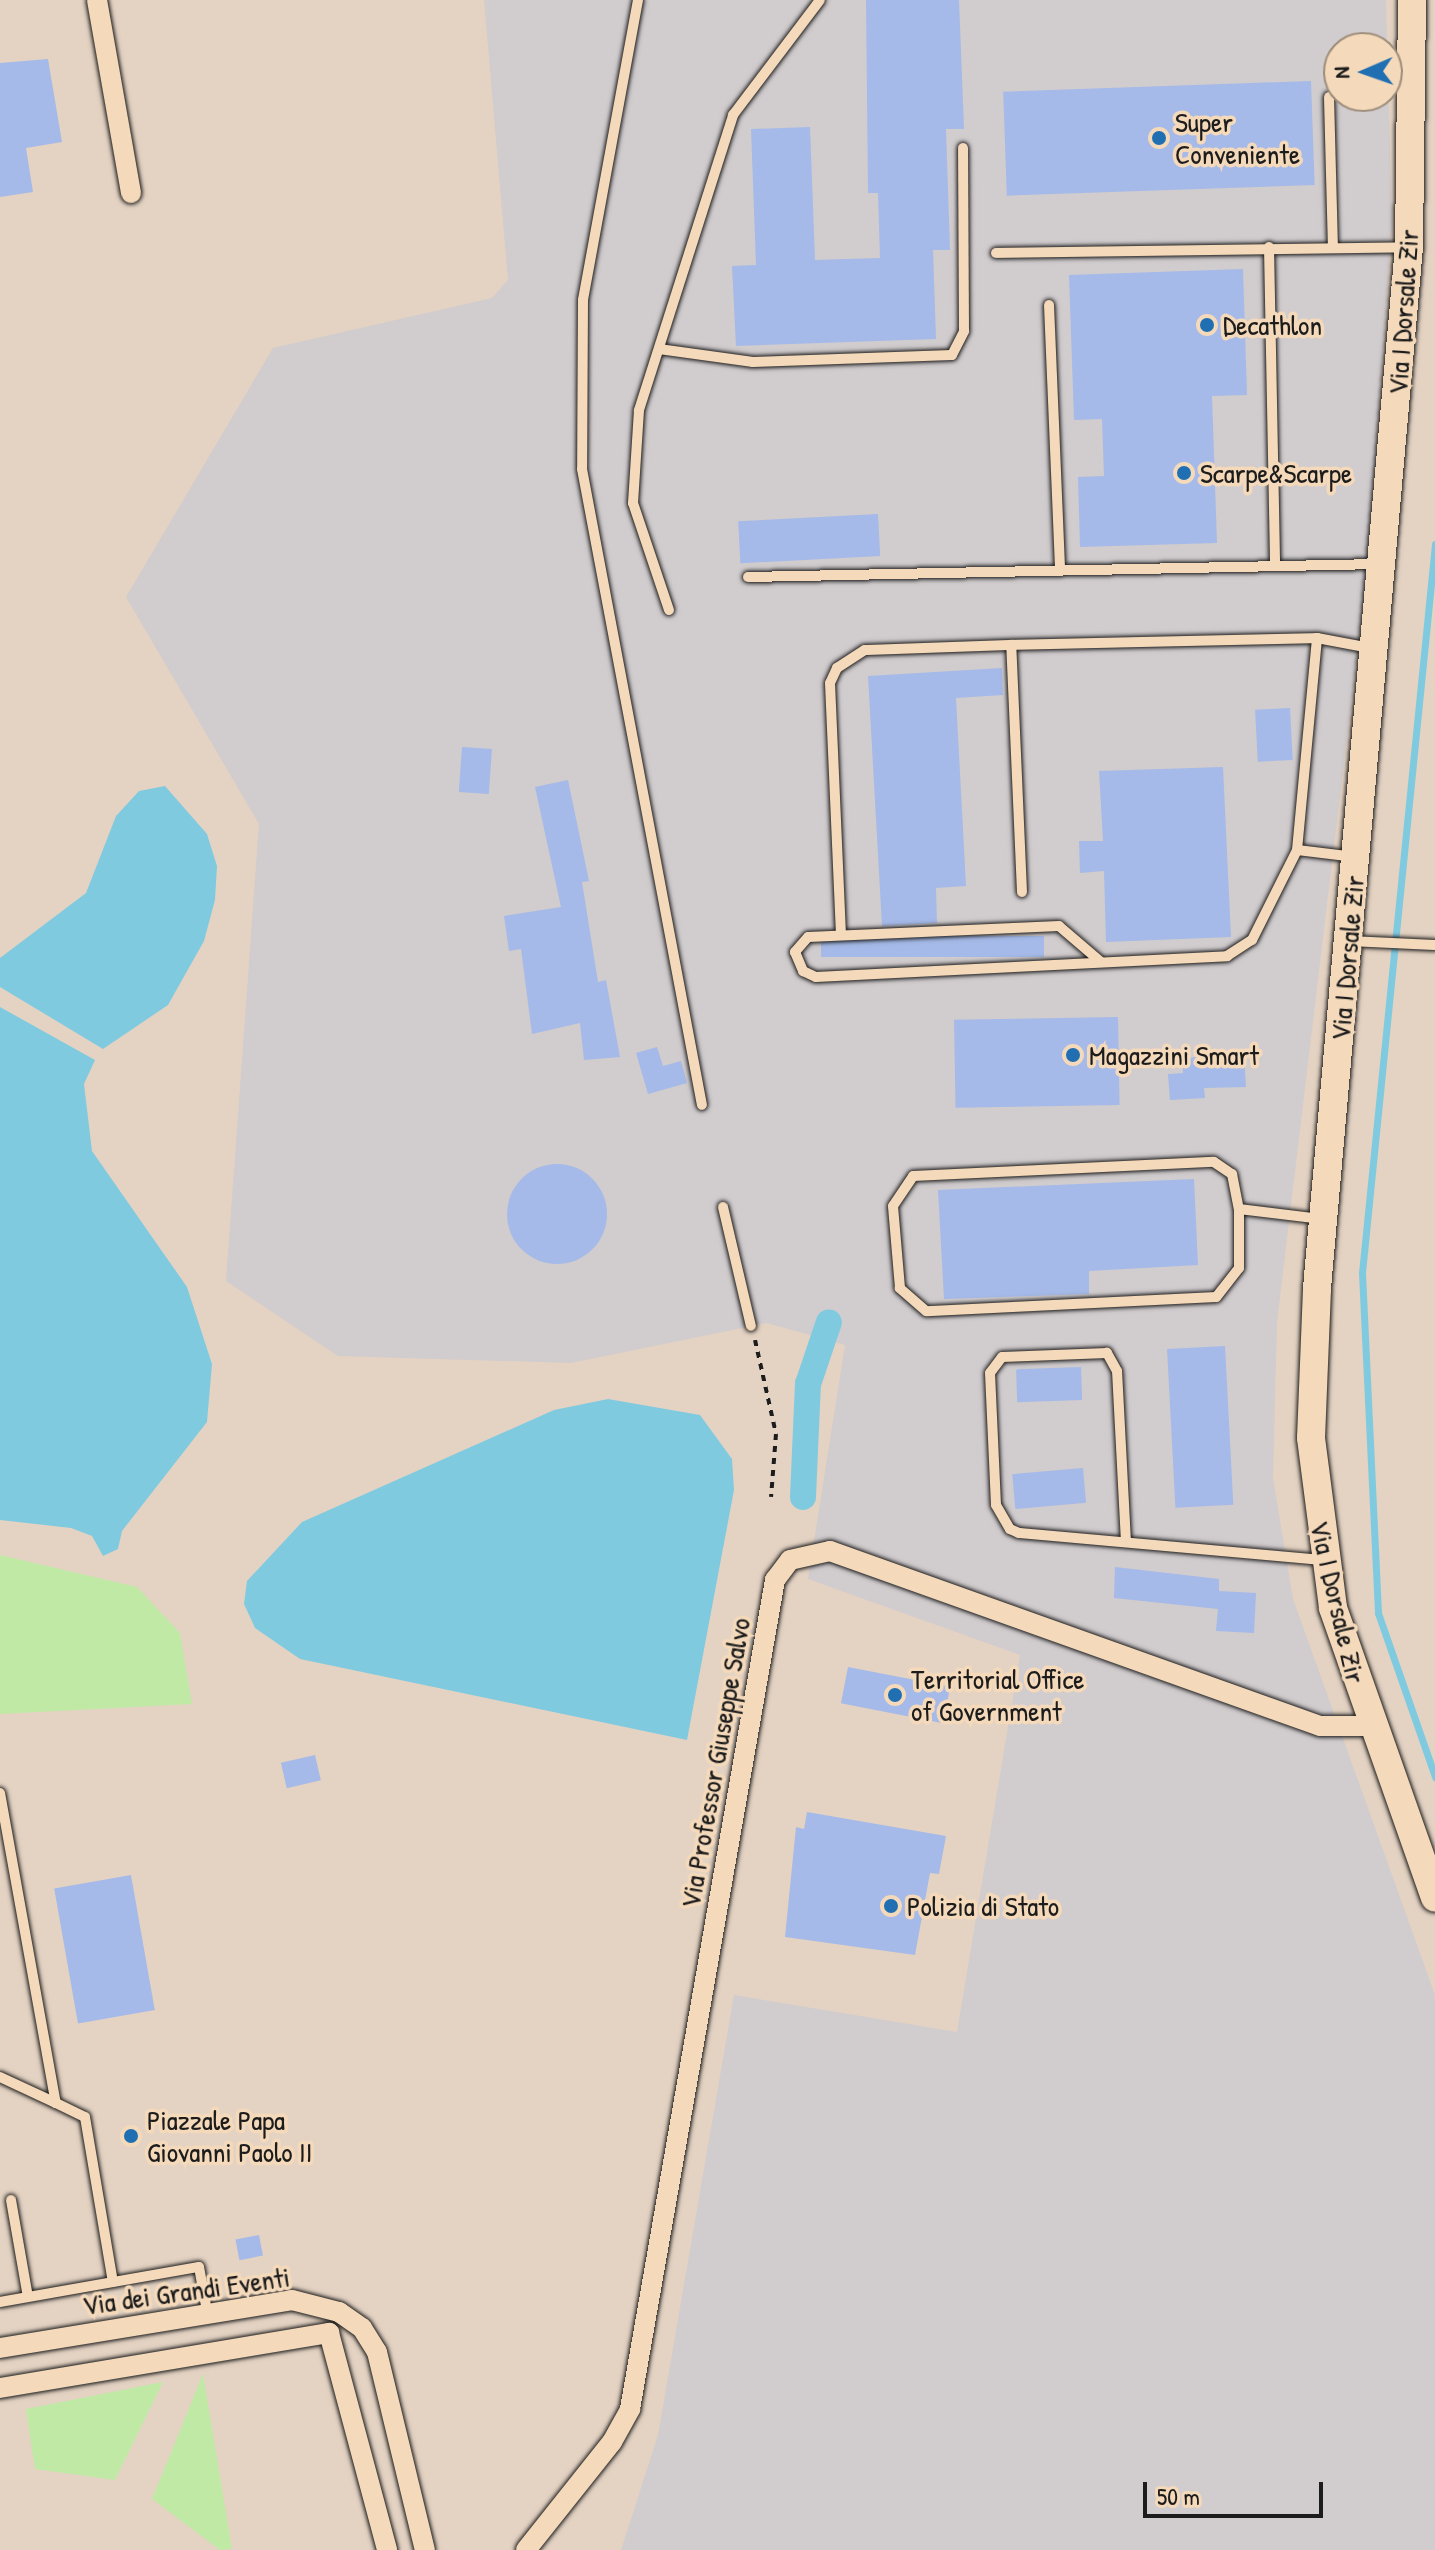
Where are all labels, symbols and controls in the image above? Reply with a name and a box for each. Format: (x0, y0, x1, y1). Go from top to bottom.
north arrow (1323, 32, 1403, 112)
text: N (1326, 66, 1356, 79)
place label: Super Conveniente (1175, 105, 1300, 171)
marker: Super Conveniente (1150, 129, 1168, 147)
street label: Via I Dorsale Zir (1380, 228, 1426, 396)
place label: Decathlon (1223, 308, 1322, 342)
marker: Decathlon (1198, 316, 1216, 334)
place label: Scarpe&Scarpe (1200, 456, 1352, 490)
marker: Scarpe&Scarpe (1175, 464, 1193, 482)
street label: Via I Dorsale Zir (1323, 874, 1371, 1042)
place label: Magazzini Smart (1089, 1038, 1259, 1072)
marker: Magazzini Smart (1064, 1046, 1082, 1064)
street label: Via I Dorsale Zir (1303, 1517, 1373, 1687)
street label: Via Professor Giuseppe Salvo (673, 1615, 757, 1911)
place label: Territorial Office of Government (911, 1662, 1084, 1728)
marker: Territorial Office of Government (886, 1686, 904, 1704)
place label: Polizia di Stato (907, 1889, 1059, 1923)
marker: Polizia di Stato (882, 1897, 900, 1915)
place label: Piazzale Papa Giovanni Paolo II (147, 2103, 312, 2169)
marker: Piazzale Papa Giovanni Paolo II (122, 2127, 140, 2145)
street label: Via dei Grandi Eventi (80, 2260, 292, 2322)
scale bar (1147, 2466, 1327, 2516)
text: 50 m (1157, 2480, 1200, 2512)

